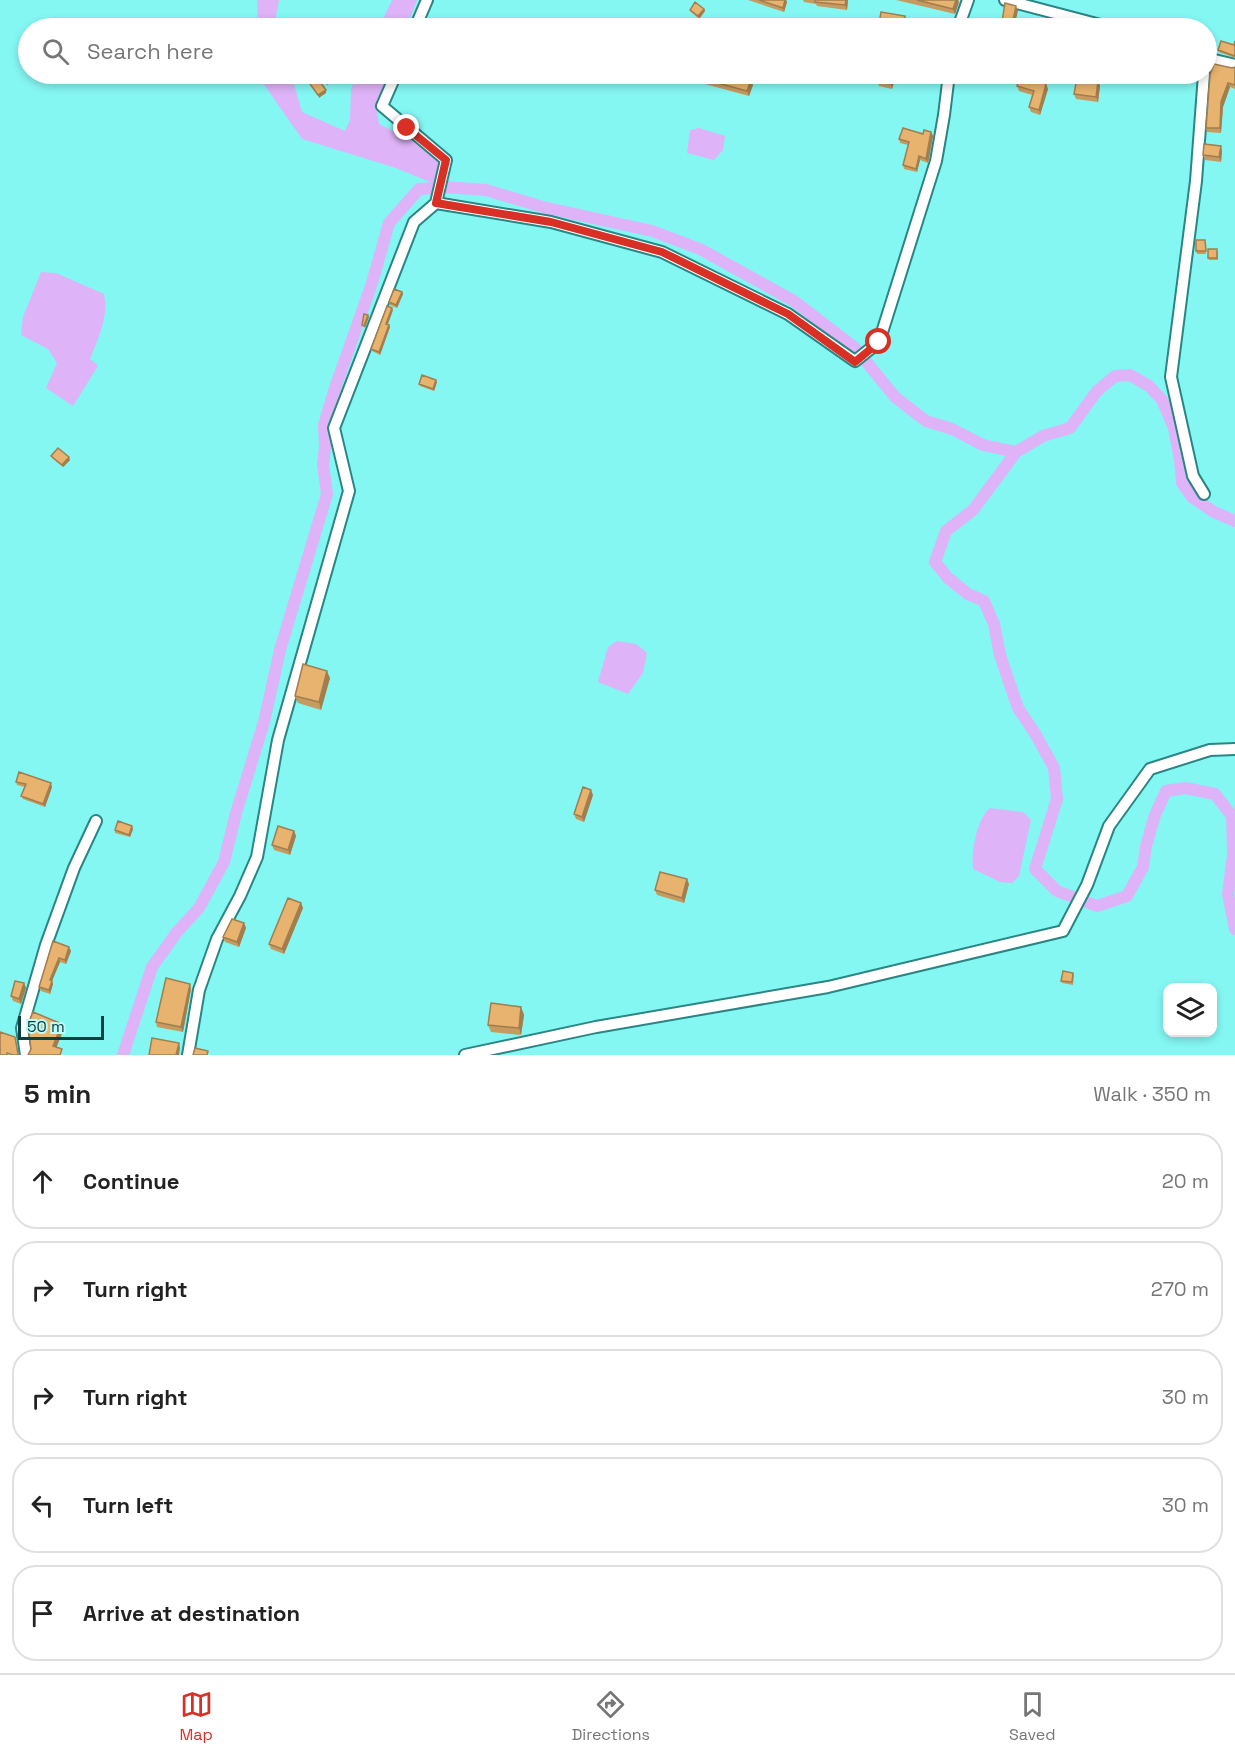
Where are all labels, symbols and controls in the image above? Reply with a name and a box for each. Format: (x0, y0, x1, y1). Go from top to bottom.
search box (18, 18, 1217, 84)
icon: search (39, 35, 72, 68)
text: Search here (87, 37, 214, 65)
route end (393, 114, 419, 140)
route start (865, 328, 891, 354)
map controls (1163, 983, 1217, 1037)
button: layers (1163, 983, 1217, 1037)
scale bar (18, 1013, 104, 1040)
text: 50 m (27, 1016, 65, 1037)
text: 5 min (24, 1077, 91, 1111)
text: Walk · 350 m (1093, 1081, 1211, 1107)
icon: ahead (26, 1165, 59, 1198)
text: Continue (83, 1167, 179, 1195)
text: 20 m (1162, 1168, 1209, 1194)
icon: right (26, 1273, 59, 1306)
text: Turn right (83, 1275, 188, 1303)
text: 270 m (1151, 1276, 1209, 1302)
icon: right (26, 1381, 59, 1414)
text: Turn right (83, 1383, 188, 1411)
text: 30 m (1162, 1384, 1209, 1410)
icon: left (26, 1489, 59, 1522)
text: Turn left (83, 1491, 173, 1519)
text: 30 m (1162, 1492, 1209, 1518)
icon: arrive (26, 1597, 59, 1630)
text: Arrive at destination (83, 1599, 300, 1627)
tab: Map (179, 1688, 213, 1745)
tab: Directions (572, 1688, 650, 1745)
tab: Saved (1009, 1688, 1056, 1745)

